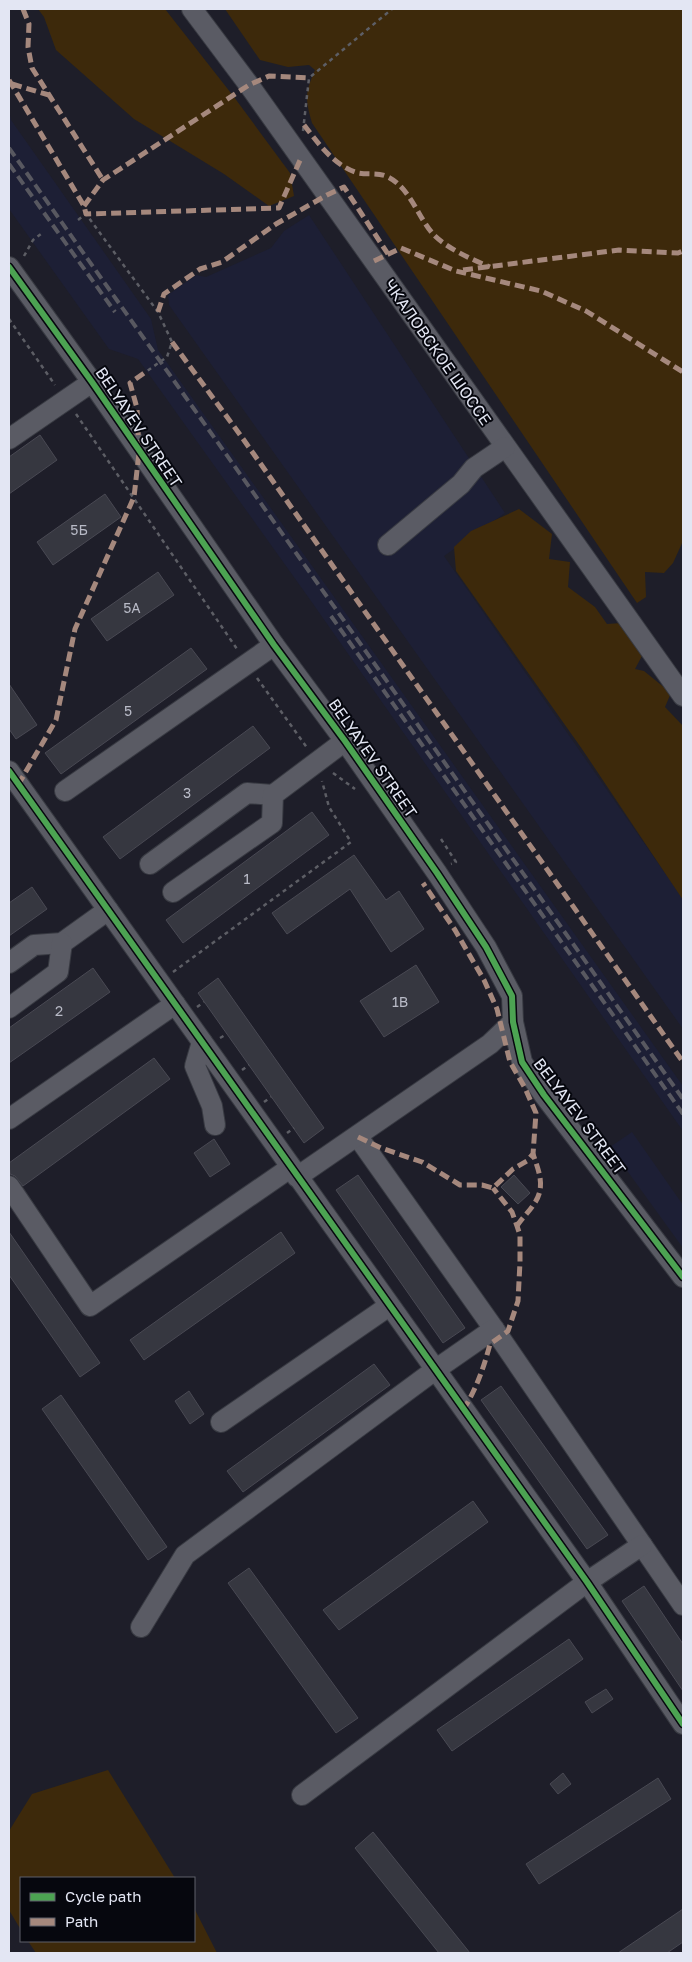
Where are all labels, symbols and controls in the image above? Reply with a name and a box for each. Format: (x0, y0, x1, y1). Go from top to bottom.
street label: ЧКАЛОВСКОЕ ШОССЕ (380, 275, 496, 429)
street label: BELYAYEV STREET (91, 363, 187, 491)
house number: 5Б (70, 521, 88, 538)
house number: 5А (123, 599, 141, 616)
street label: BELYAYEV STREET (324, 695, 422, 821)
house number: 5 (124, 702, 132, 719)
house number: 3 (183, 784, 191, 801)
house number: 1 (244, 870, 251, 887)
house number: 1В (392, 993, 408, 1010)
house number: 2 (55, 1002, 63, 1019)
street label: BELYAYEV STREET (530, 1054, 630, 1178)
legend (20, 1877, 195, 1942)
text: Cycle path (65, 1887, 141, 1905)
text: Path (65, 1912, 98, 1930)

